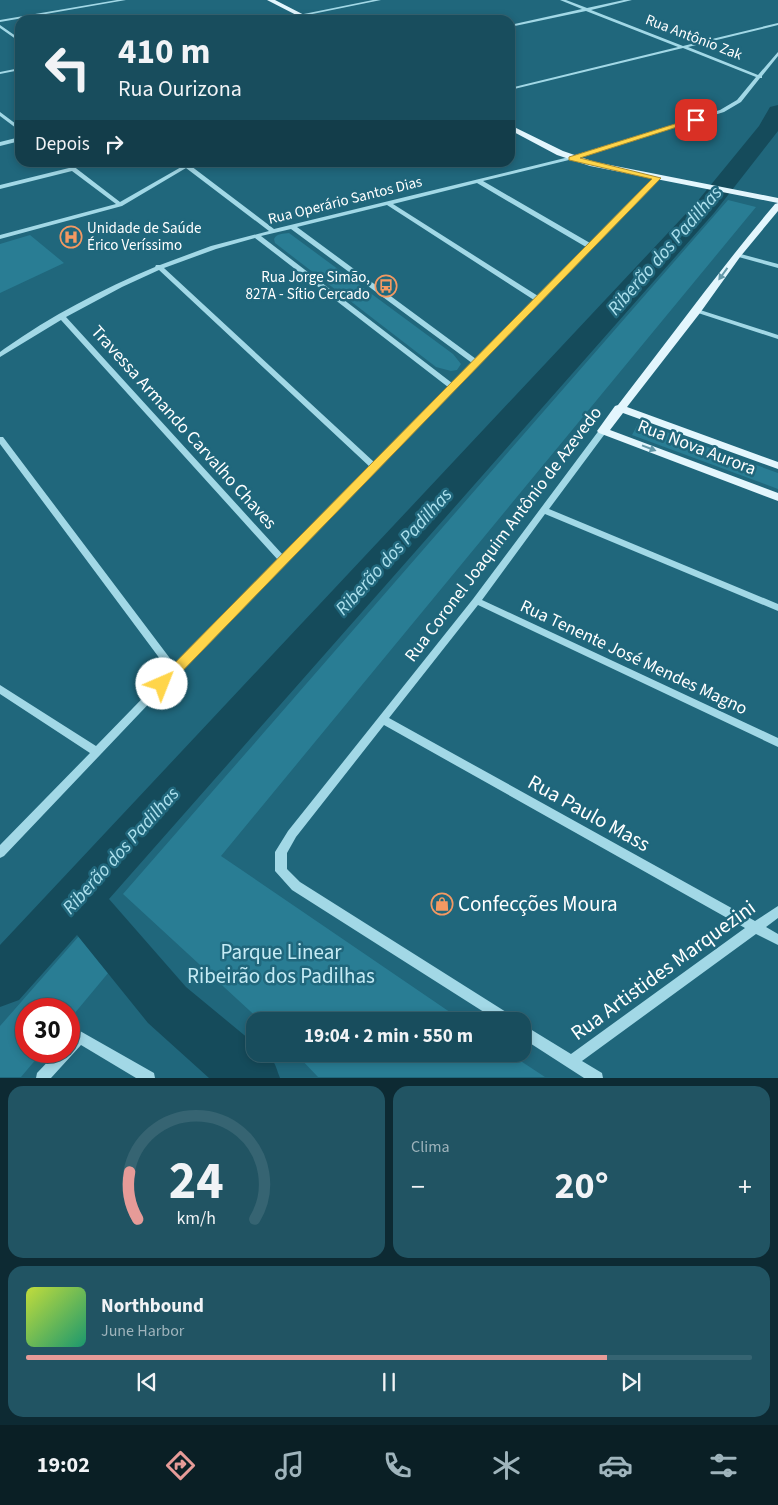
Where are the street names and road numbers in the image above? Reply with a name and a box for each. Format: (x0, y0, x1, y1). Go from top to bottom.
street label: Rua Antônio Zak (642, 9, 746, 66)
street label: Rua Operário Santos Dias (266, 171, 424, 230)
street label: Travessa Armando Carvalho Chaves (85, 320, 282, 535)
street label: Rua Coronel Joaquim Antônio de Azevedo (399, 401, 608, 667)
street label: Rua Nova Aurora (634, 413, 760, 482)
street label: Rua Tenente José Mendes Magno (516, 594, 752, 721)
street label: Rua Paulo Mass (522, 767, 656, 859)
street label: Rua Artistides Marquezini (564, 893, 762, 1047)

